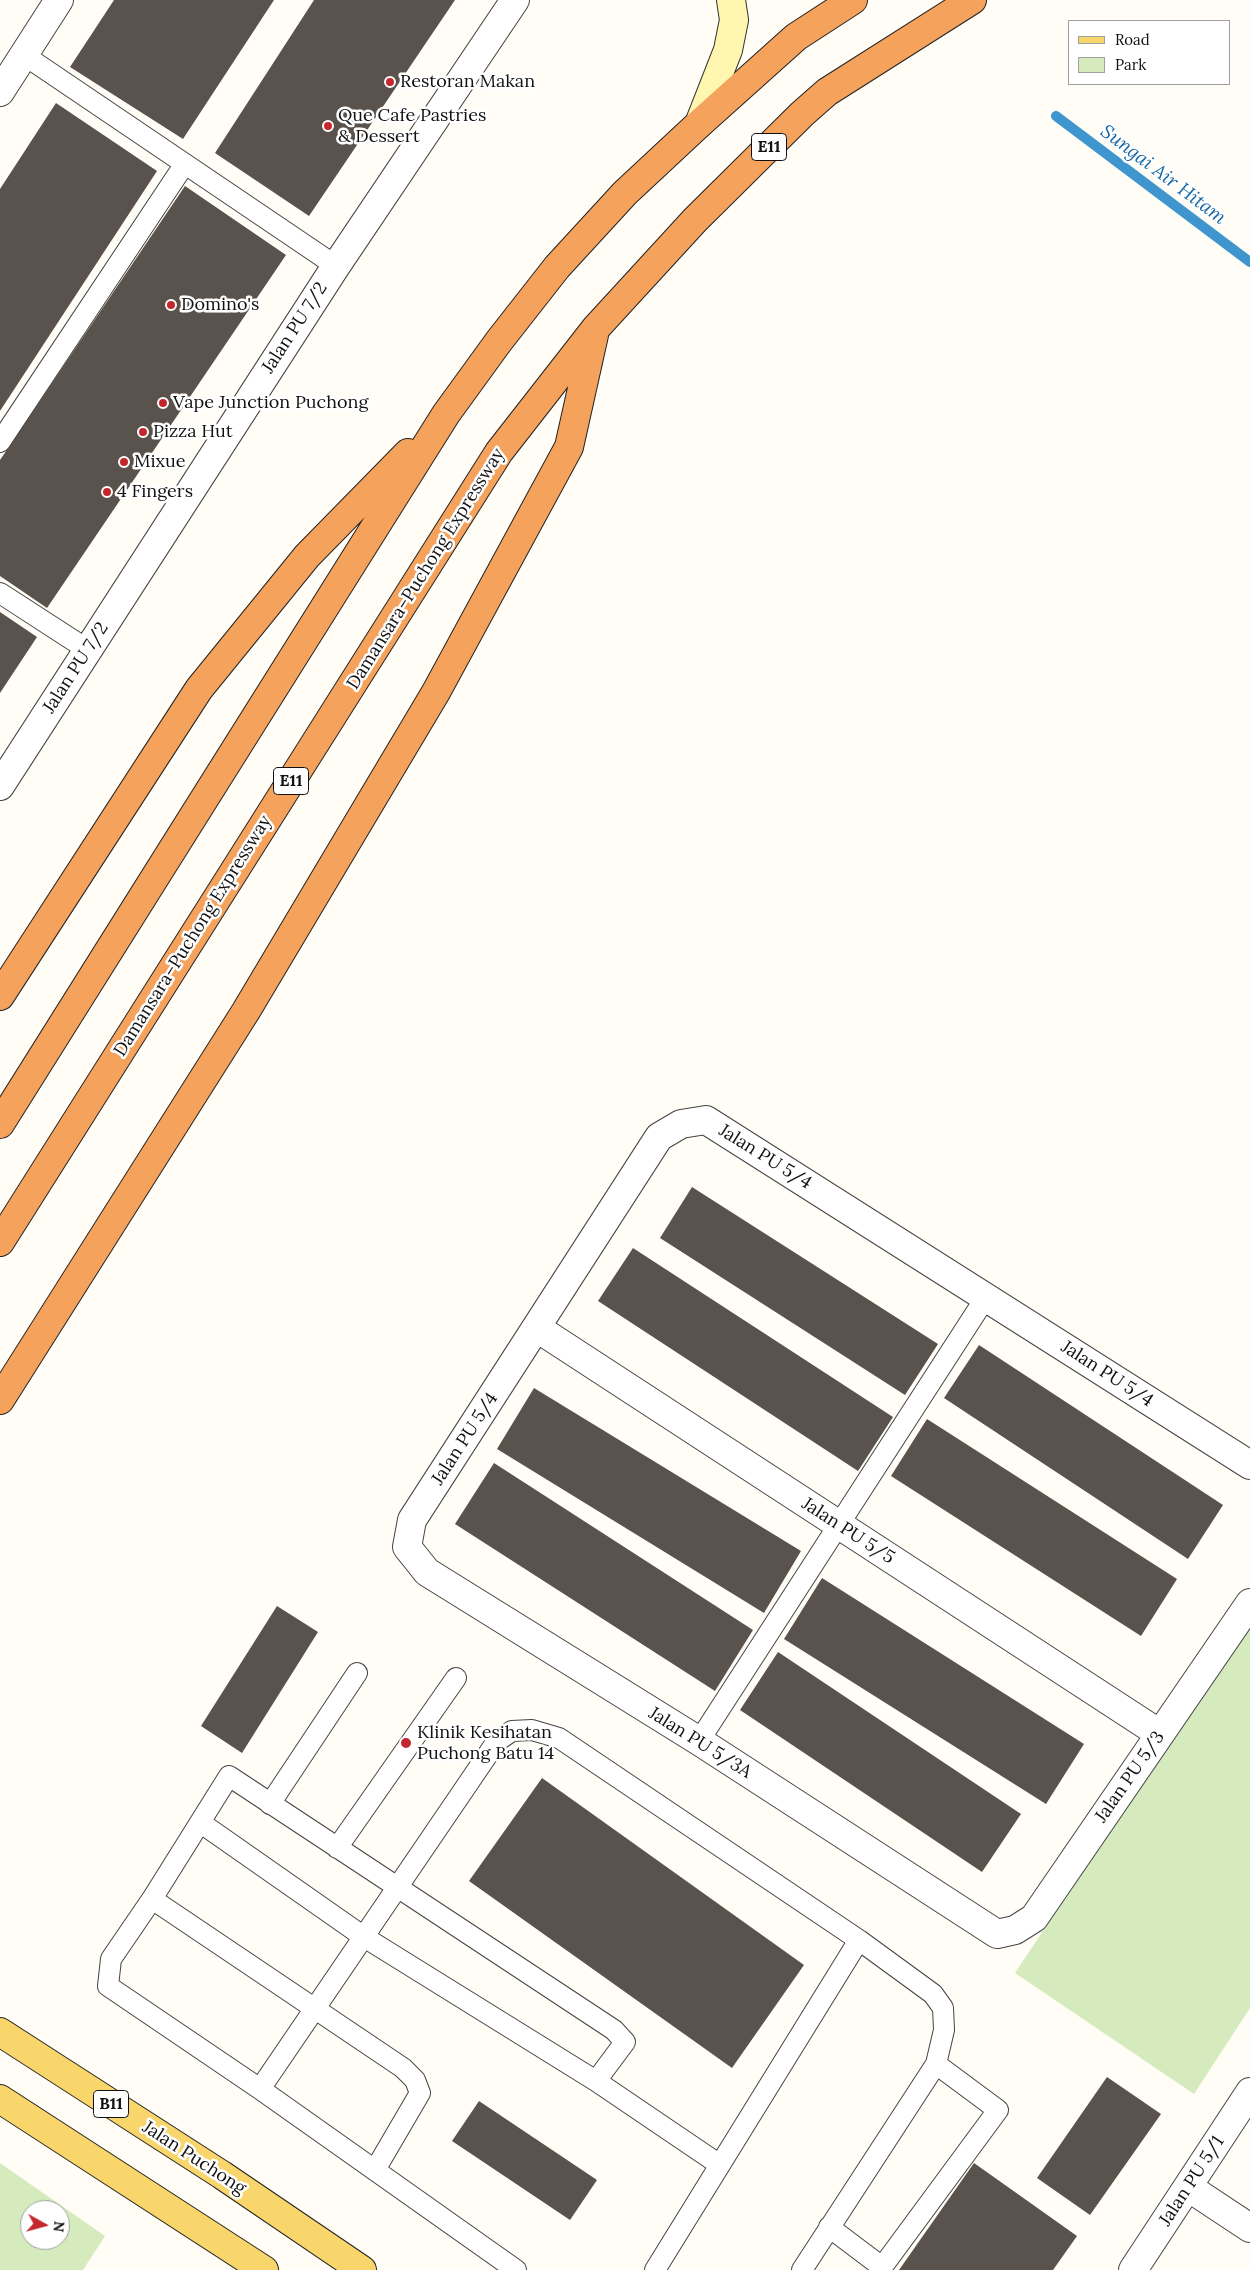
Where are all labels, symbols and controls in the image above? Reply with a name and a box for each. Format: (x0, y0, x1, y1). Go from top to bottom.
legend (1068, 20, 1230, 85)
text: Road (1115, 30, 1150, 49)
text: Park (1115, 55, 1146, 74)
place label: Restoran Makan (400, 71, 535, 93)
marker: Restoran Makan (384, 76, 396, 88)
place label: Que Cafe Pastries & Dessert (338, 105, 486, 148)
marker: Que Cafe Pastries & Dessert (322, 120, 334, 132)
water label: Sungai Air Hitam (1096, 120, 1230, 230)
road number: E11 (752, 134, 786, 160)
street label: Jalan PU 7/2 (258, 279, 332, 377)
place label: Domino's (181, 294, 259, 316)
marker: Domino's (165, 299, 177, 311)
place label: Vape Junction Puchong (173, 392, 368, 414)
marker: Vape Junction Puchong (157, 397, 169, 409)
place label: Pizza Hut (153, 421, 233, 443)
marker: Pizza Hut (137, 426, 149, 438)
street label: Damansara–Puchong Expressway (343, 444, 509, 694)
place label: Mixue (134, 451, 186, 473)
marker: Mixue (118, 456, 130, 468)
place label: 4 Fingers (117, 481, 193, 503)
marker: 4 Fingers (101, 486, 113, 498)
street label: Jalan PU 7/2 (39, 619, 113, 717)
road number: E11 (274, 768, 308, 794)
street label: Damansara–Puchong Expressway (110, 811, 276, 1061)
street label: Jalan PU 5/4 (715, 1120, 815, 1194)
street label: Jalan PU 5/4 (1057, 1336, 1157, 1412)
street label: Jalan PU 5/4 (427, 1389, 503, 1489)
street label: Jalan PU 5/5 (798, 1493, 898, 1569)
street label: Jalan PU 5/3A (644, 1703, 756, 1783)
place label: Klinik Kesihatan Puchong Batu 14 (417, 1722, 554, 1765)
street label: Jalan PU 5/3 (1091, 1727, 1169, 1827)
marker: Klinik Kesihatan Puchong Batu 14 (399, 1736, 413, 1750)
road number: B11 (94, 2090, 128, 2118)
street label: Jalan Puchong (138, 2117, 250, 2199)
street label: Jalan PU 5/1 (1155, 2132, 1229, 2230)
north arrow (20, 2200, 70, 2250)
text: N (49, 2220, 68, 2233)

